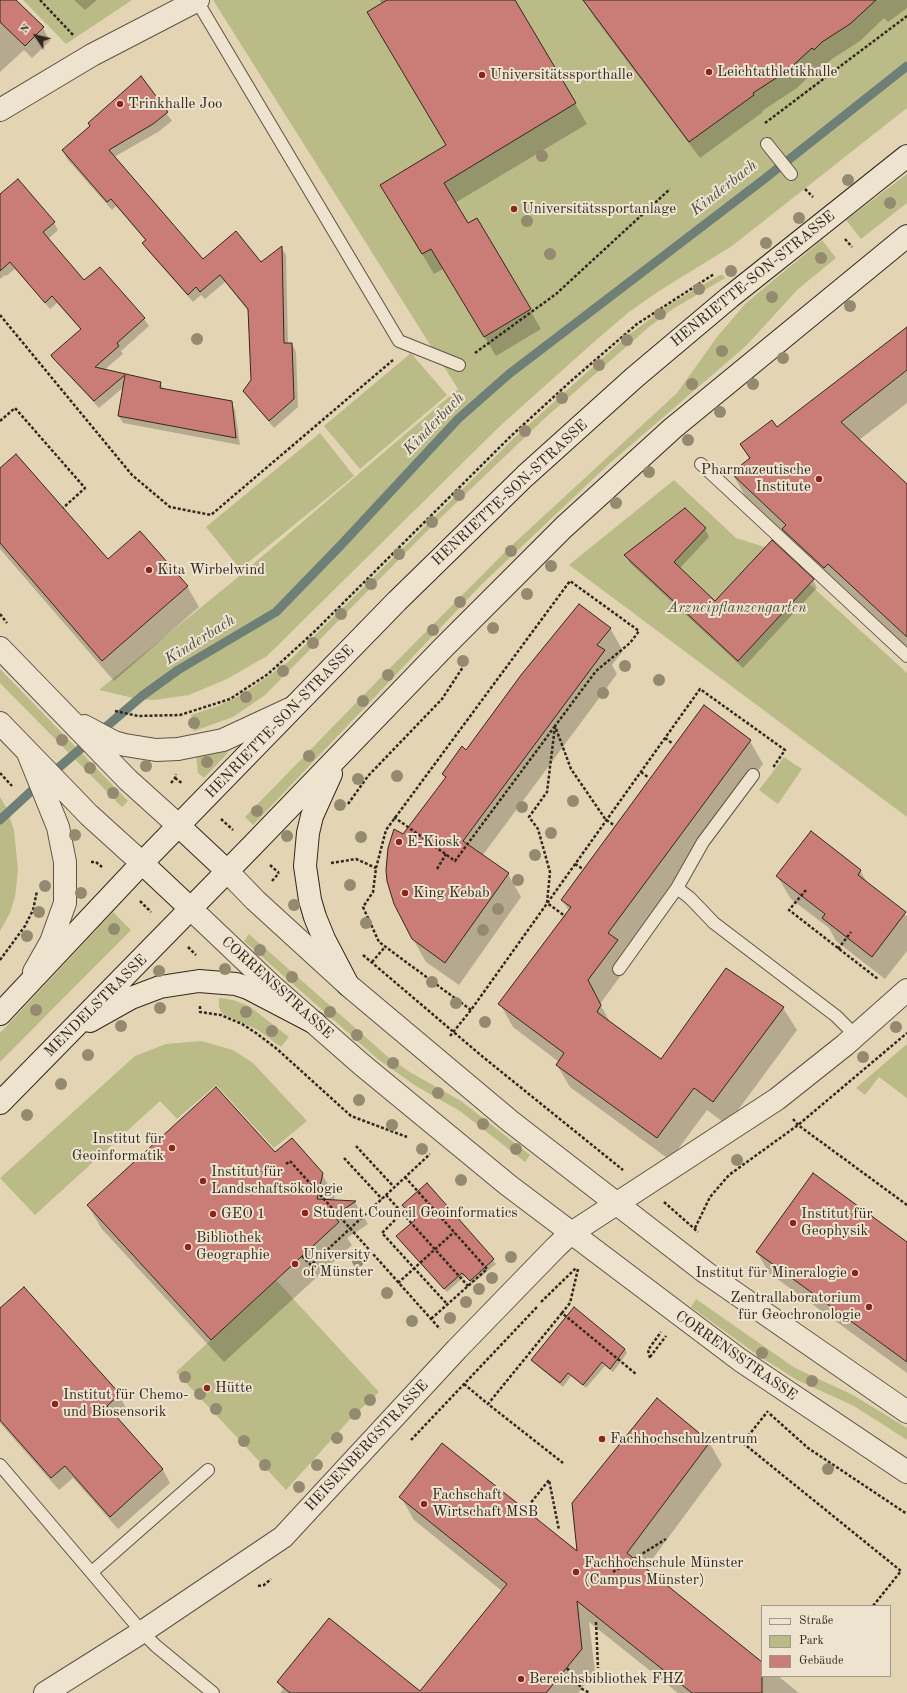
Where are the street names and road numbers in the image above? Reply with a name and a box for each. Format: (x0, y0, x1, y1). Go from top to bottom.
street label: HENRIETTE-SON-STRASSE (667, 207, 839, 351)
street label: HENRIETTE-SON-STRASSE (428, 416, 592, 570)
street label: HENRIETTE-SON-STRASSE (202, 642, 358, 802)
street label: CORRENSSTRASSE (217, 933, 337, 1043)
street label: MENDELSTRASSE (41, 951, 151, 1061)
street label: CORRENSSTRASSE (672, 1307, 800, 1405)
street label: HEISENBERGSTRASSE (302, 1377, 432, 1515)

